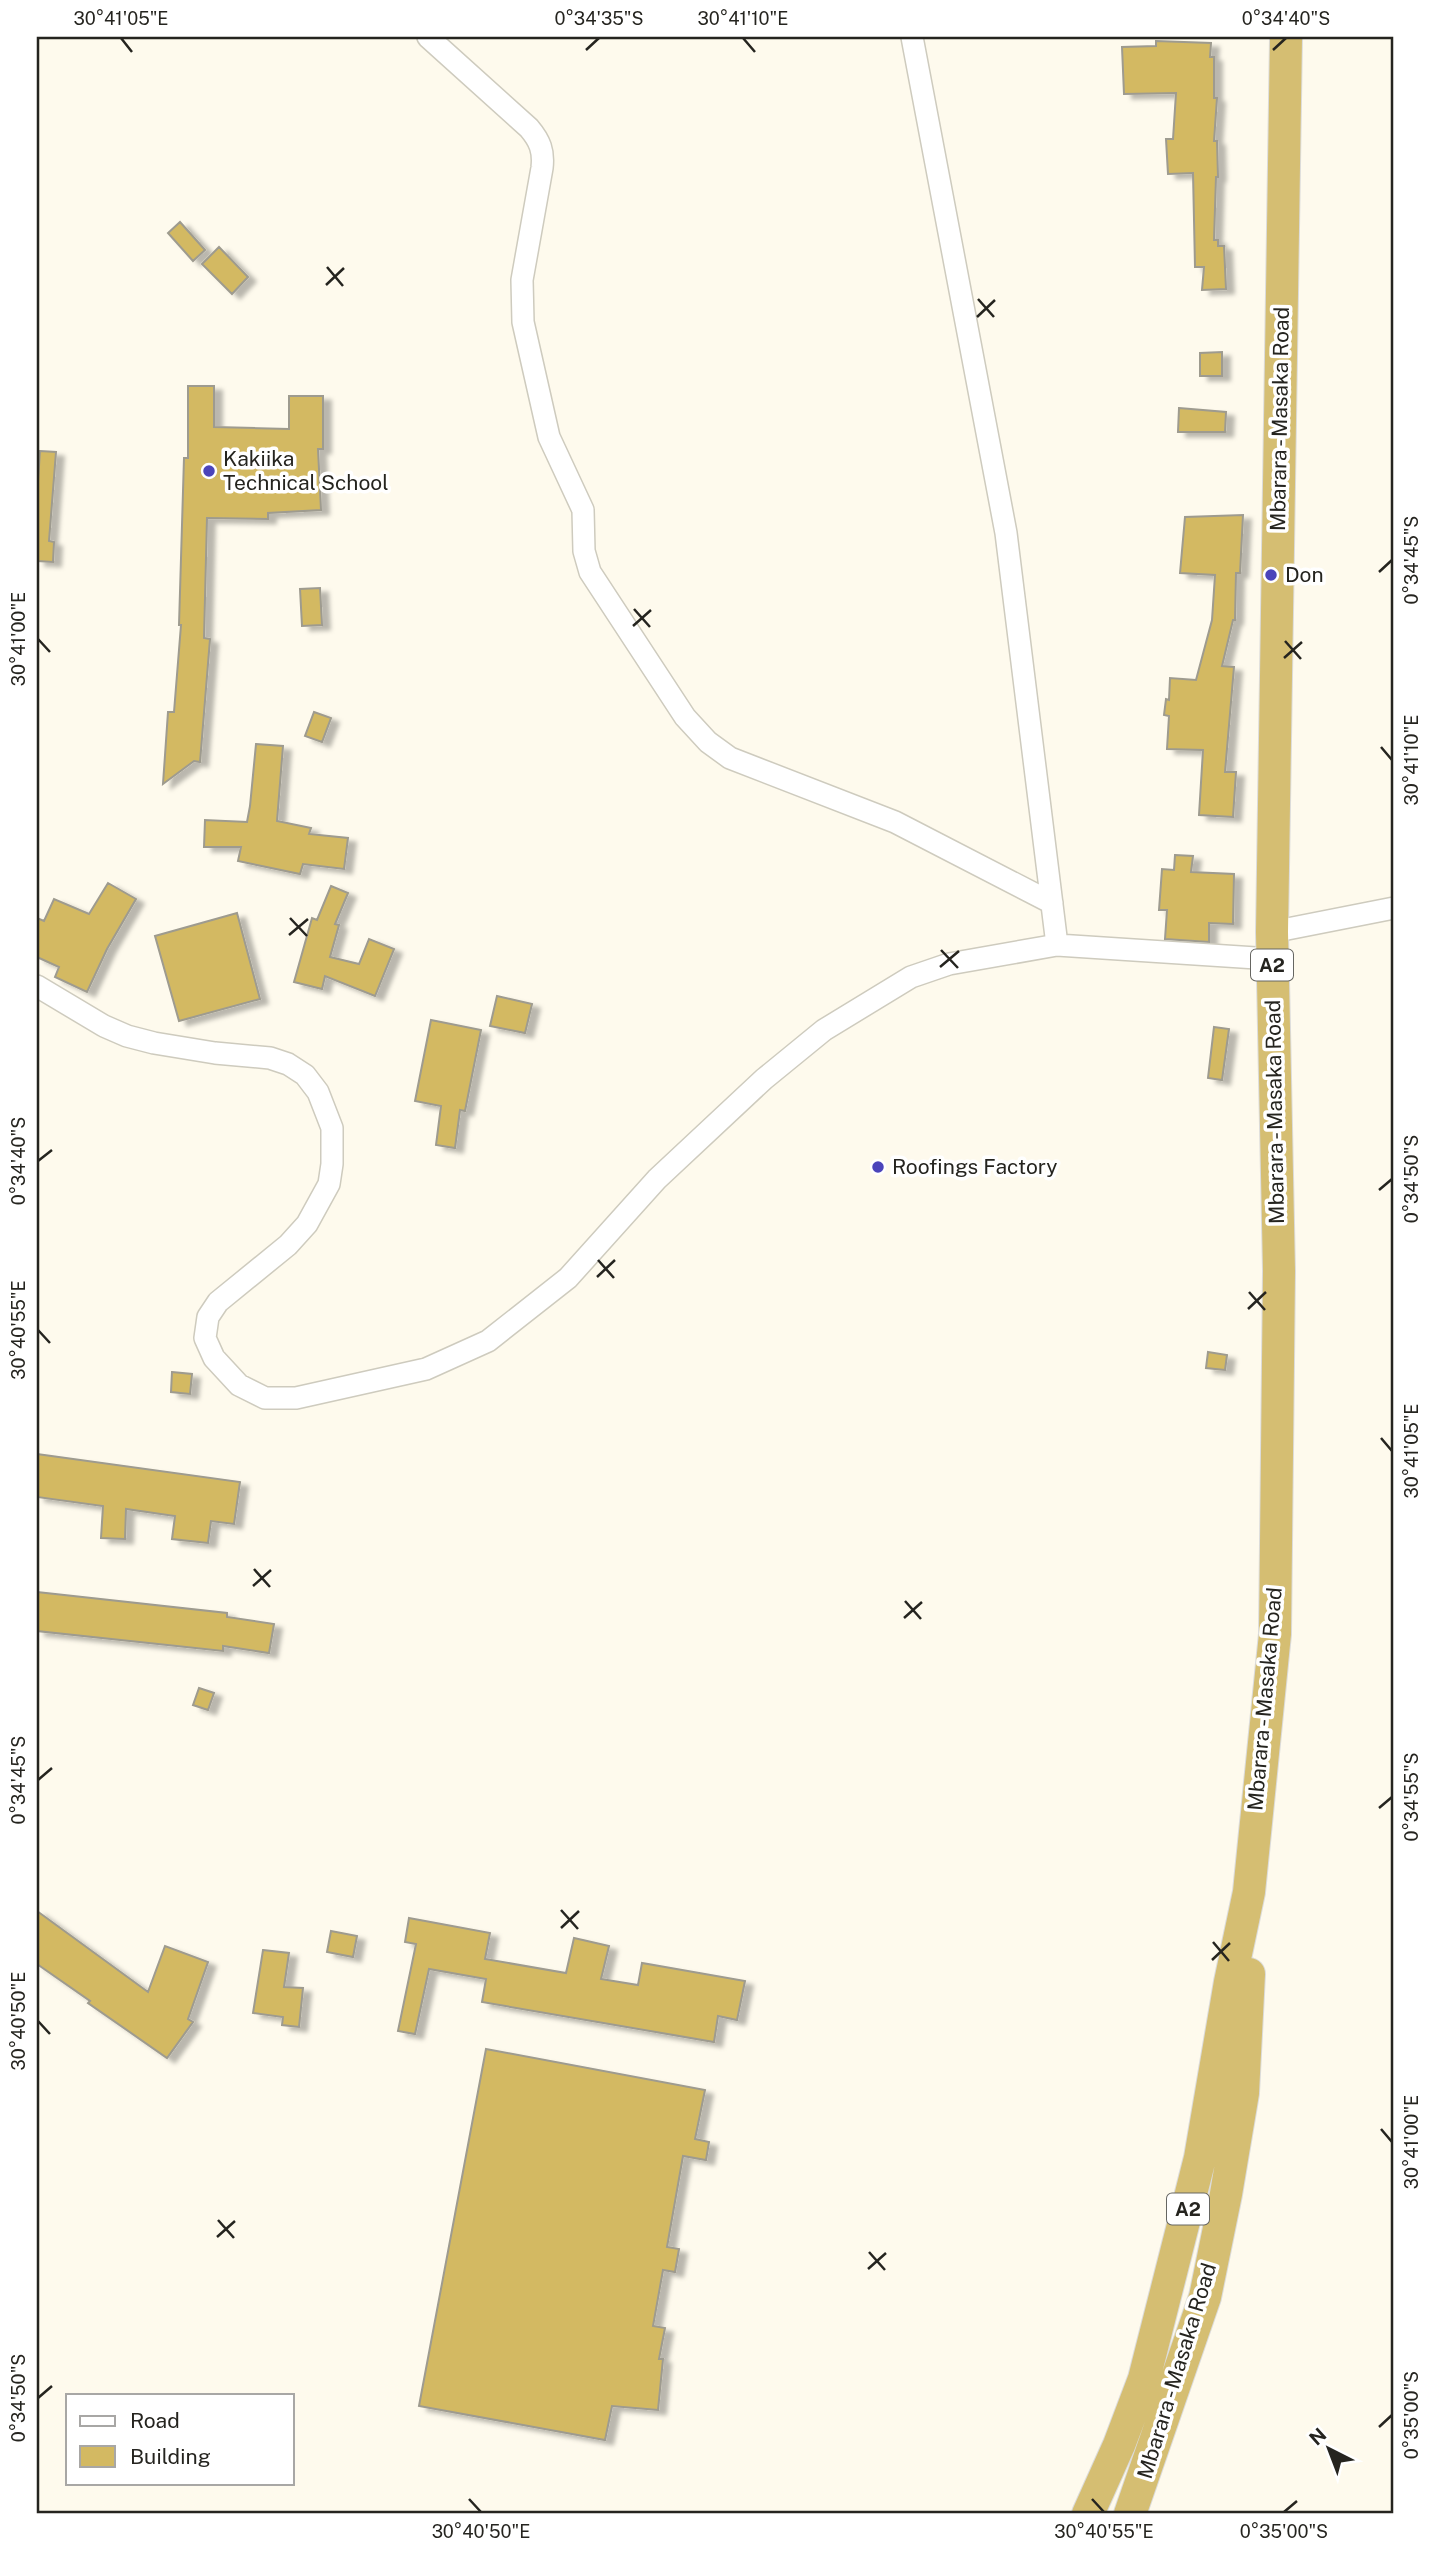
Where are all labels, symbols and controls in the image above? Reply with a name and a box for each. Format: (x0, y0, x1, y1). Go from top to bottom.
text: 30°41'05"E (73, 8, 169, 29)
text: 0°34'35"S (554, 8, 644, 29)
text: 30°41'10"E (698, 8, 788, 29)
text: 0°34'40"S (1242, 8, 1330, 29)
street label: Mbarara - Masaka Road (1265, 307, 1294, 531)
place label: Kakiika Technical School (223, 446, 389, 495)
marker: Kakiika Technical School (201, 463, 217, 479)
text: 0°34'45"S (1401, 516, 1422, 604)
place label: Don (1285, 562, 1324, 587)
marker: Don (1263, 567, 1279, 583)
text: 30°41'00"E (8, 592, 29, 686)
text: 30°41'10"E (1401, 715, 1422, 805)
road number: A2 (1251, 950, 1293, 981)
street label: Mbarara - Masaka Road (1260, 1000, 1289, 1224)
text: 0°34'40"S (8, 1117, 29, 1205)
text: 0°34'50"S (1401, 1135, 1422, 1223)
place label: Roofings Factory (892, 1154, 1058, 1179)
marker: Roofings Factory (870, 1159, 886, 1175)
text: 30°40'55"E (8, 1280, 29, 1380)
text: 30°41'05"E (1401, 1403, 1422, 1499)
street label: Mbarara - Masaka Road (1242, 1586, 1287, 1812)
text: 0°34'45"S (8, 1736, 29, 1824)
text: 0°34'55"S (1401, 1752, 1422, 1842)
text: 30°40'50"E (8, 1972, 29, 2070)
text: 30°41'00"E (1401, 2095, 1422, 2189)
road number: A2 (1167, 2194, 1209, 2224)
street label: Mbarara - Masaka Road (1132, 2260, 1221, 2482)
text: 0°34'50"S (8, 2354, 29, 2442)
text: 0°35'00"S (1401, 2371, 1422, 2459)
legend (66, 2394, 294, 2484)
text: Road (130, 2408, 180, 2433)
north arrow (1294, 2414, 1364, 2484)
text: N (1305, 2423, 1331, 2450)
text: Building (130, 2444, 211, 2469)
text: 30°40'50"E (432, 2521, 530, 2542)
text: 30°40'55"E (1054, 2521, 1154, 2542)
text: 0°35'00"S (1240, 2521, 1328, 2542)

